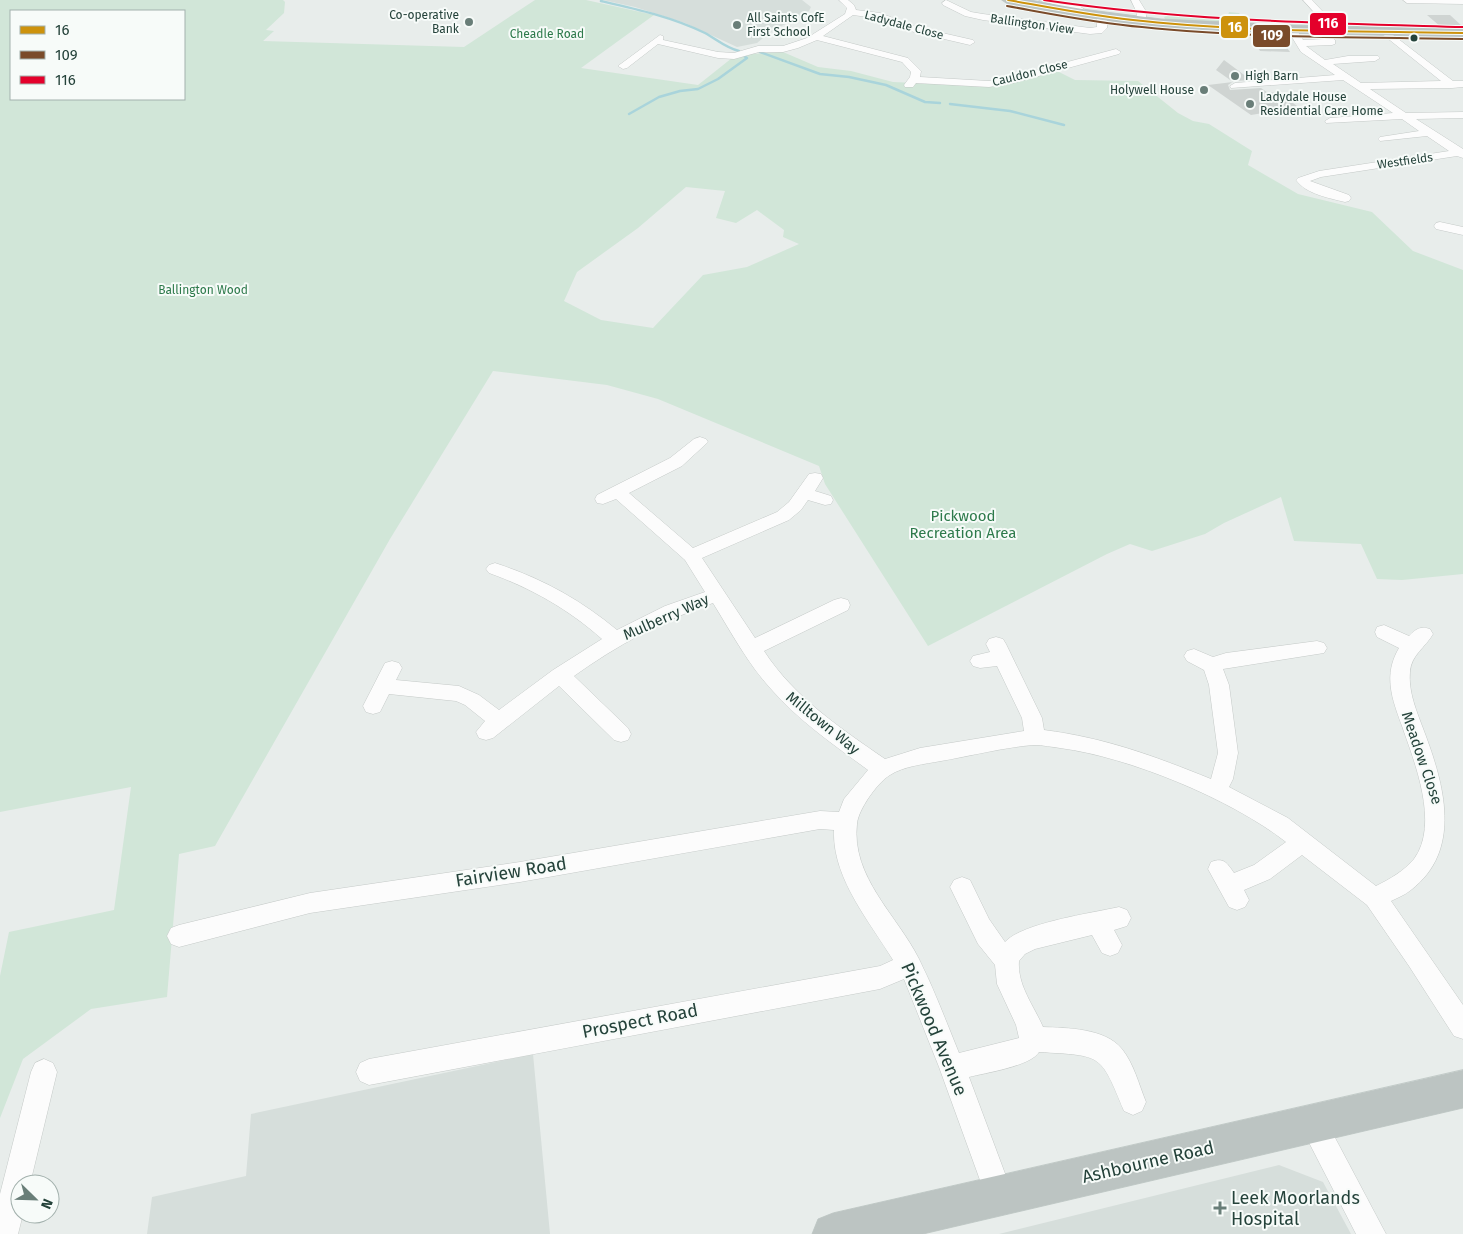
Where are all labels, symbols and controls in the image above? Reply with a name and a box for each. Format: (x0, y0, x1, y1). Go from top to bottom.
place label: Co-operative Bank (389, 8, 460, 36)
street label: Ladydale Close (863, 8, 945, 42)
legend (10, 10, 185, 100)
place label: All Saints CofE First School (747, 11, 825, 39)
street label: Ballington View (989, 11, 1075, 37)
line badge: 116 (1309, 12, 1347, 36)
line badge: 16 (1220, 15, 1249, 39)
text: 116 (1318, 15, 1338, 32)
marker: Co-operative Bank (463, 16, 475, 28)
marker: All Saints CofE First School (731, 19, 743, 31)
text: 16 (1228, 19, 1242, 36)
text: 16 (55, 21, 70, 39)
line badge: 109 (1252, 24, 1291, 48)
park label: Cheadle Road (510, 27, 584, 41)
text: 109 (1261, 27, 1283, 44)
unlabelled marker (1409, 33, 1419, 43)
text: 109 (55, 46, 78, 64)
street label: Cauldon Close (991, 57, 1069, 89)
place label: High Barn (1245, 69, 1298, 83)
marker: High Barn (1229, 70, 1241, 82)
text: 116 (55, 71, 76, 89)
place label: Holywell House (1110, 83, 1194, 97)
marker: Holywell House (1198, 84, 1210, 96)
place label: Ladydale House Residential Care Home (1260, 90, 1383, 118)
marker: Ladydale House Residential Care Home (1244, 98, 1256, 110)
street label: Westfields (1376, 150, 1434, 172)
park label: Ballington Wood (158, 283, 248, 297)
park label: Pickwood Recreation Area (909, 507, 1017, 542)
street label: Mulberry Way (620, 590, 712, 644)
street label: Milltown Way (783, 688, 864, 759)
street label: Meadow Close (1398, 709, 1446, 807)
street label: Fairview Road (454, 852, 568, 892)
street label: Pickwood Avenue (896, 959, 972, 1099)
street label: Prospect Road (580, 999, 700, 1043)
street label: Ashbourne Road (1080, 1136, 1216, 1188)
north arrow (10, 1174, 60, 1224)
place label: Leek Moorlands Hospital (1231, 1187, 1360, 1230)
text: N (37, 1196, 56, 1211)
marker: Leek Moorlands Hospital (1213, 1201, 1227, 1215)

